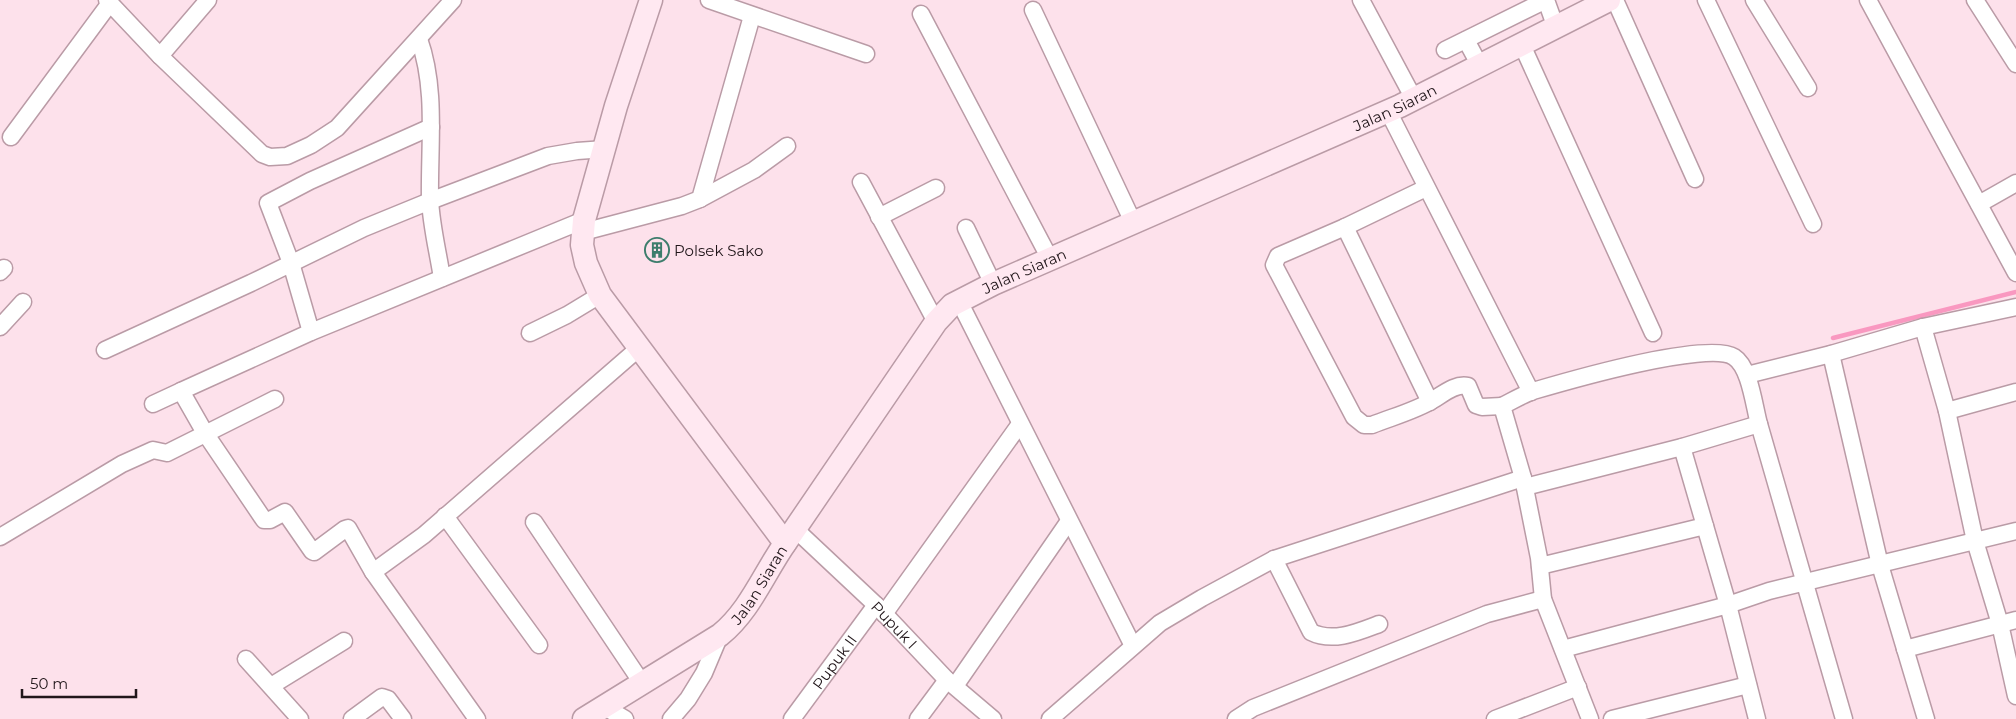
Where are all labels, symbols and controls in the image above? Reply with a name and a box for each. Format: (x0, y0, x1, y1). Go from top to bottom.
street label: Jalan Siaran (1349, 80, 1440, 135)
building icon: Polsek Sako (644, 237, 670, 263)
place label: Polsek Sako (674, 241, 763, 260)
street label: Jalan Siaran (978, 244, 1069, 298)
street label: Jalan Siaran (726, 541, 791, 629)
street label: Pupuk I (867, 597, 922, 652)
street label: Pupuk II (808, 631, 860, 693)
scale bar (22, 666, 136, 698)
text: 50 m (30, 674, 68, 693)

